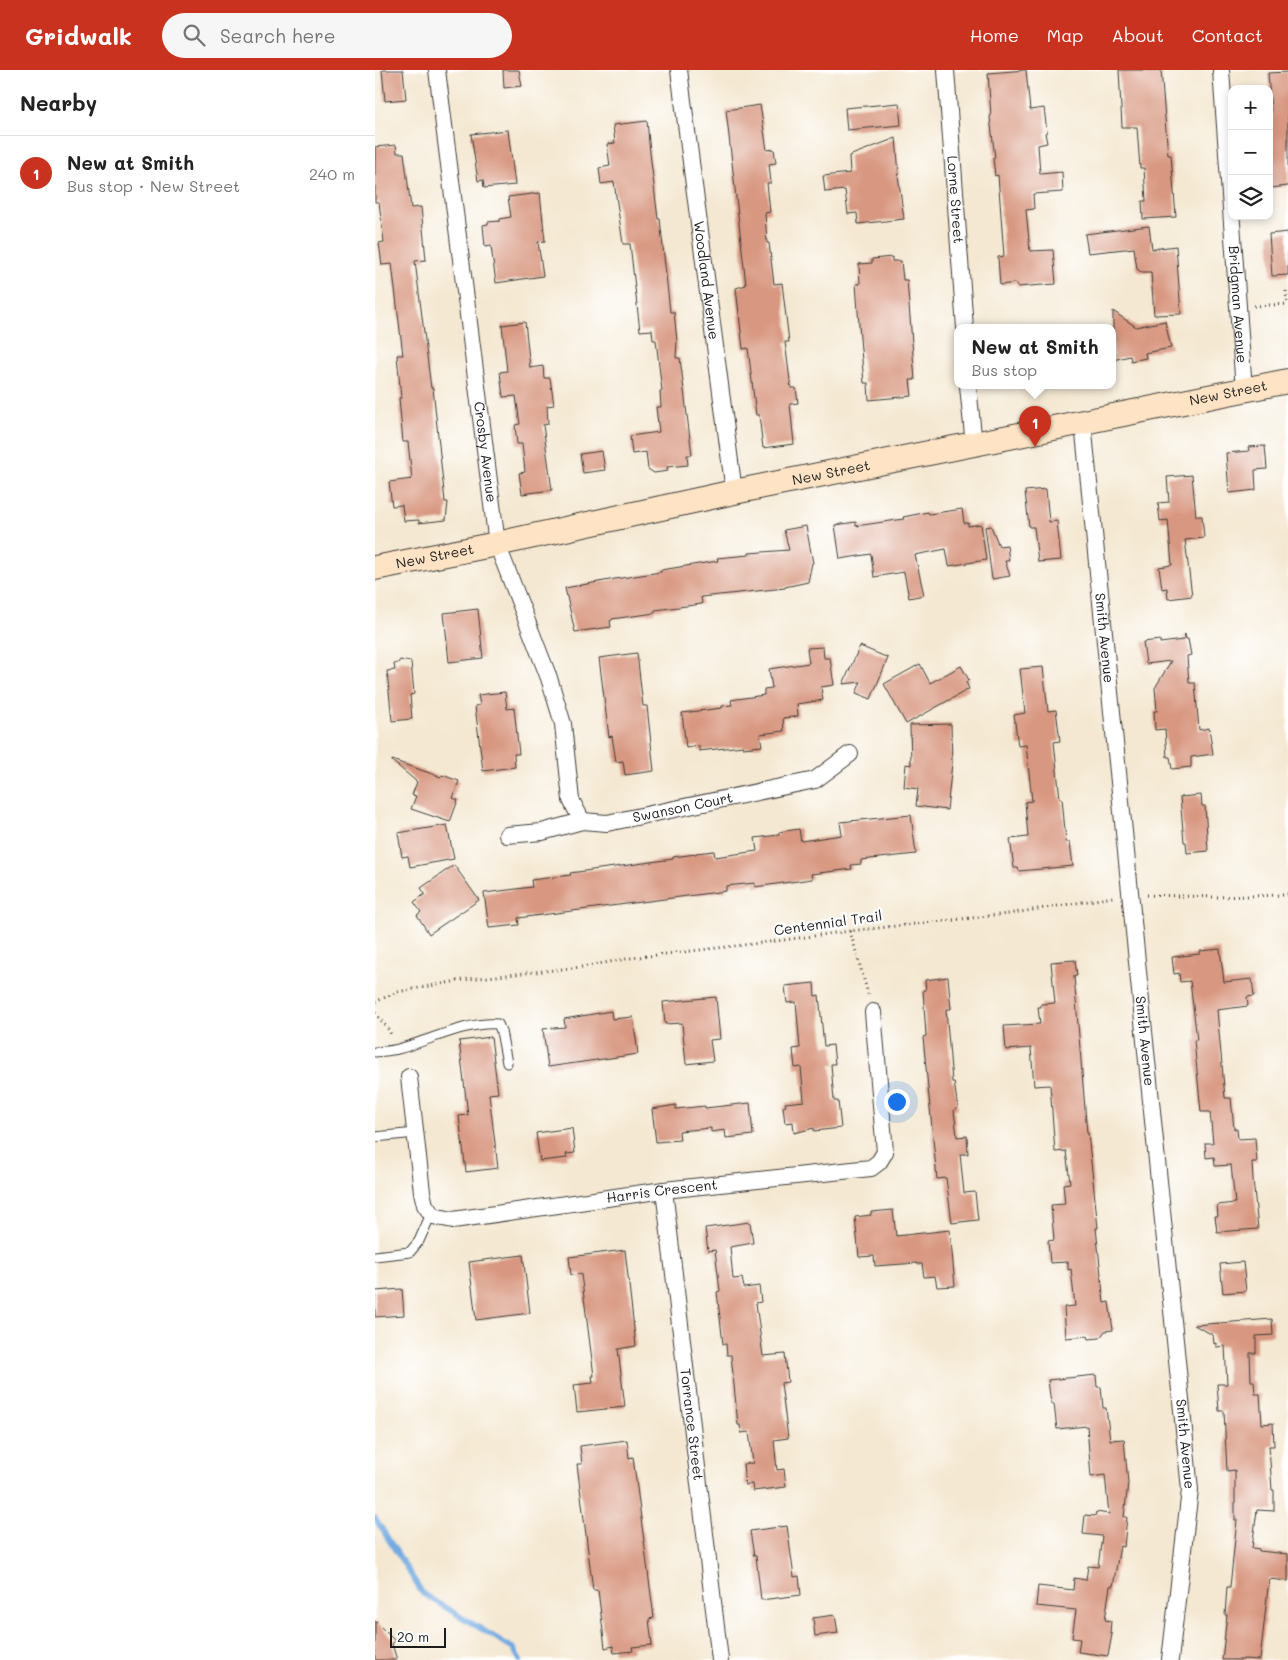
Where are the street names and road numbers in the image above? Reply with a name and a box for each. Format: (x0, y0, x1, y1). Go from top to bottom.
street label: Lorne Street (943, 155, 969, 244)
street label: Woodland Avenue (690, 220, 724, 341)
street label: Bridgman Avenue (1225, 245, 1252, 364)
street label: New Street (1188, 375, 1269, 410)
street label: Crosby Avenue (470, 400, 502, 503)
street label: New Street (790, 455, 872, 489)
street label: New Street (394, 539, 475, 573)
street label: Smith Avenue (1091, 592, 1119, 684)
street label: Swanson Court (631, 787, 734, 826)
street label: Centennial Trail (773, 906, 883, 940)
street label: Smith Avenue (1131, 995, 1159, 1087)
street label: Harris Crescent (605, 1174, 718, 1207)
street label: Torrance Street (676, 1367, 709, 1481)
street label: Smith Avenue (1172, 1398, 1200, 1490)

